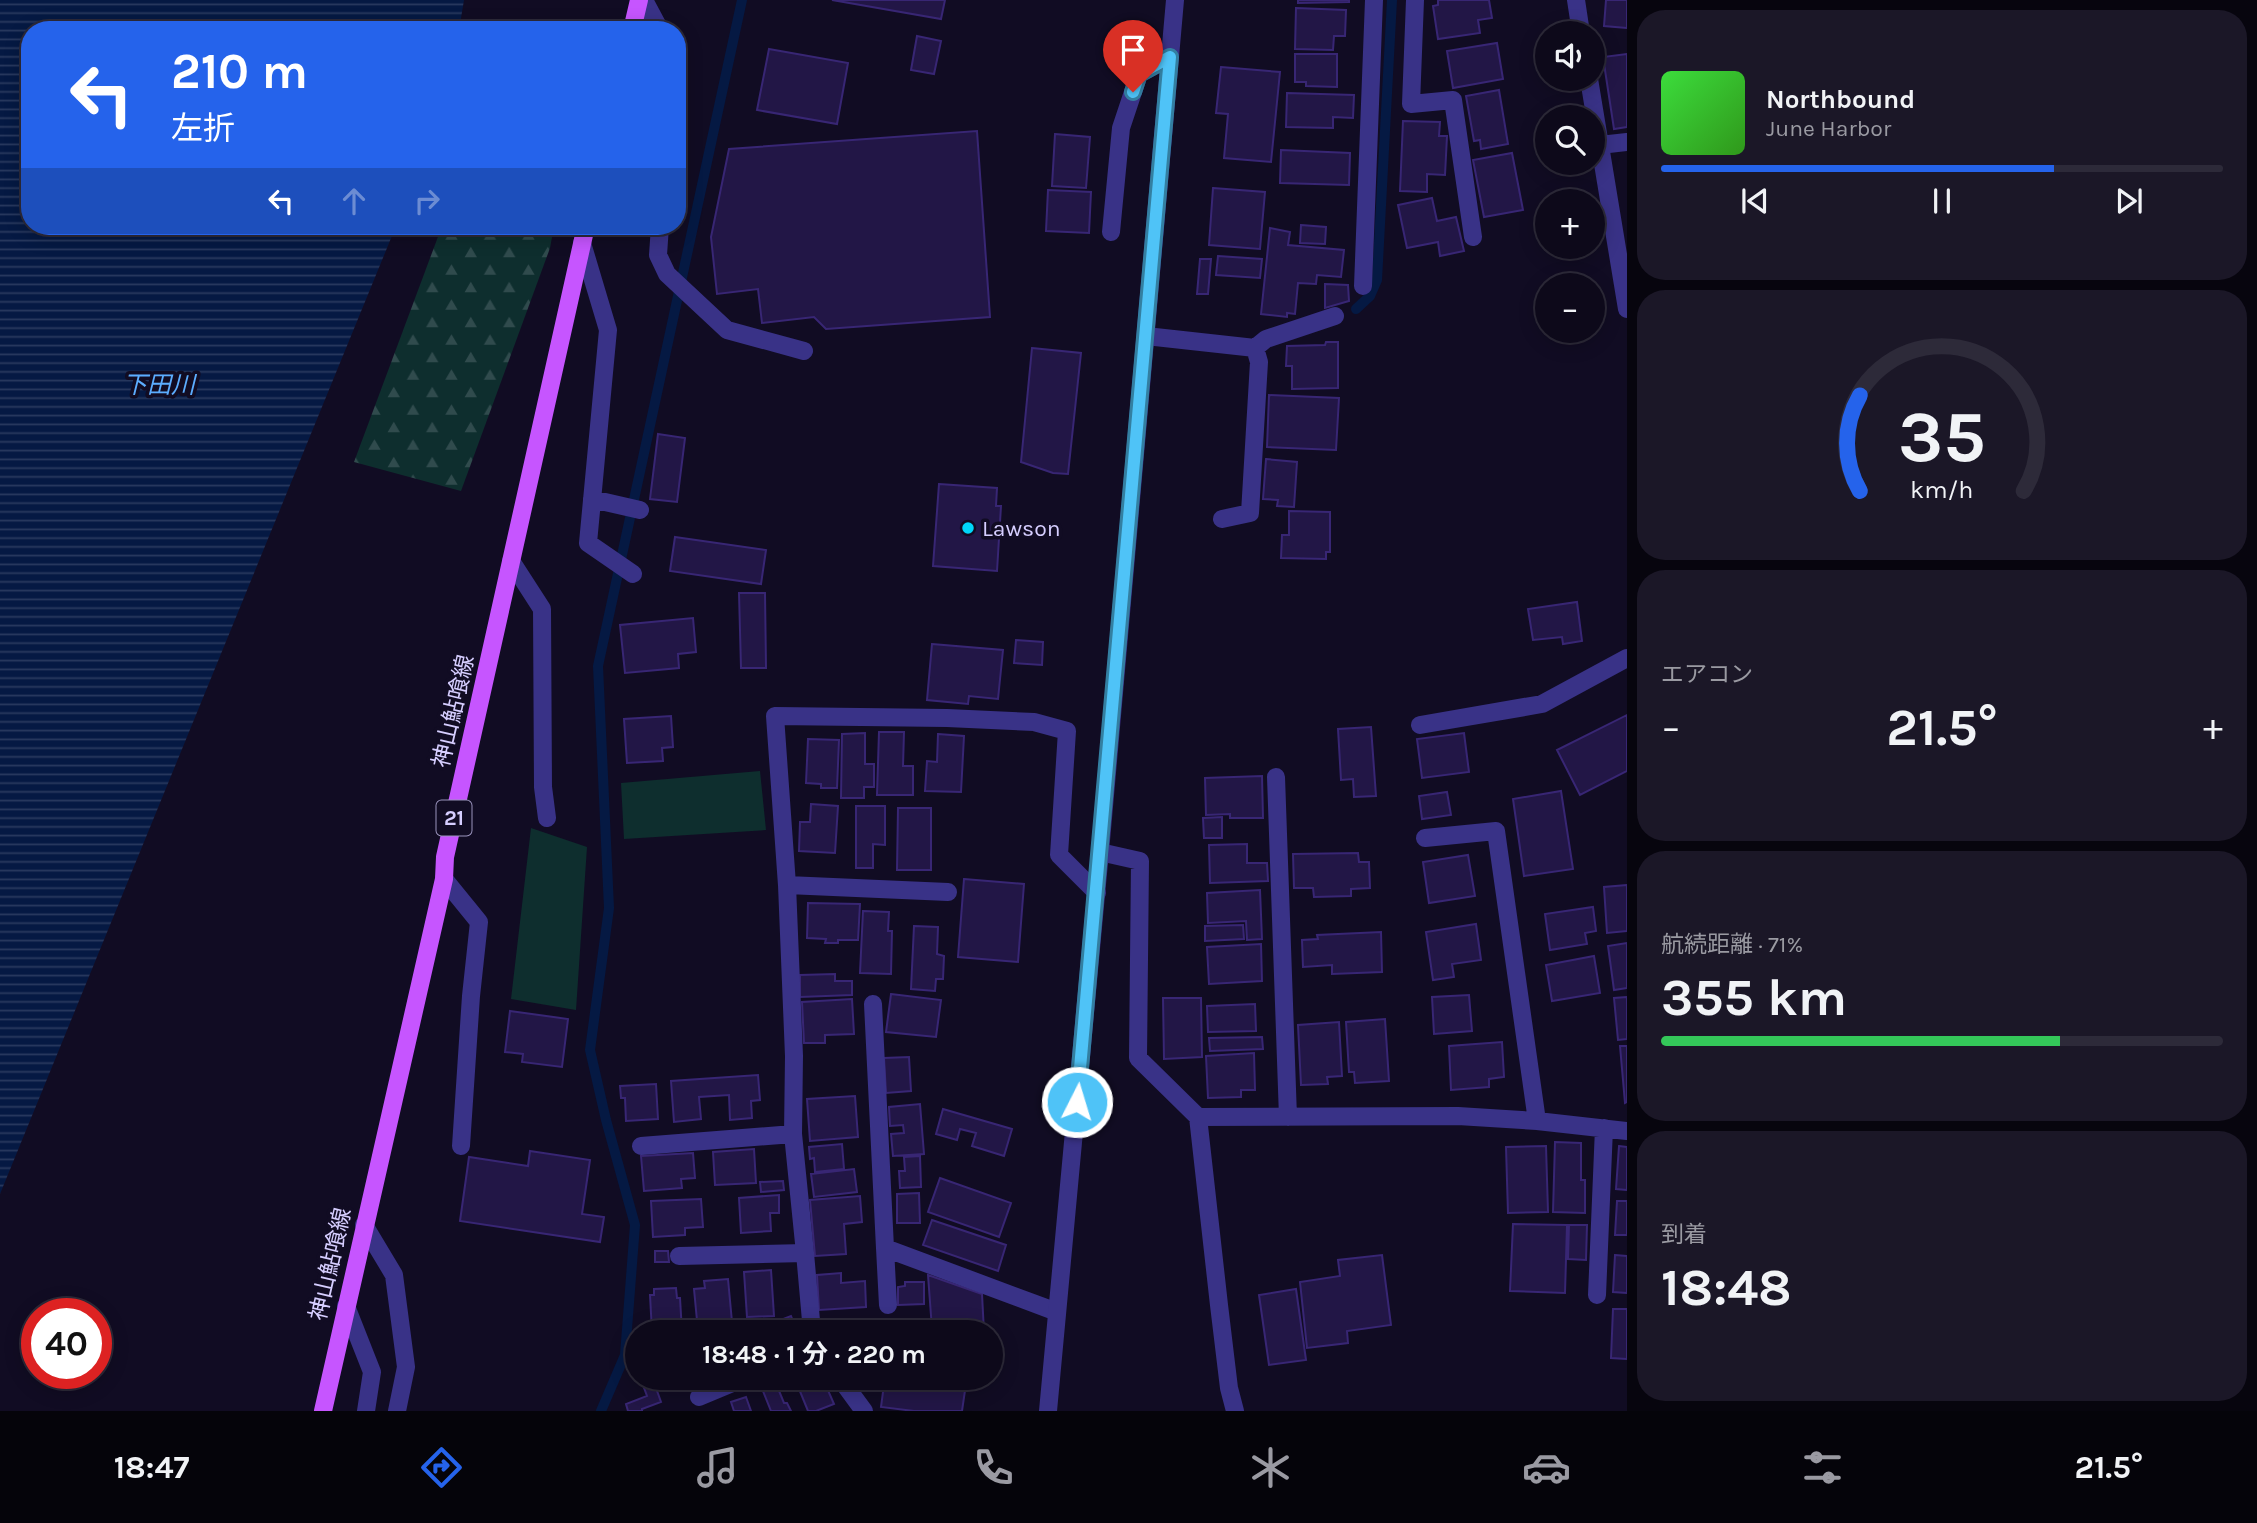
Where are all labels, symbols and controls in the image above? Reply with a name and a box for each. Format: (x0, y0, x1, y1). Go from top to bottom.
pin (1103, 20, 1163, 92)
map controls (1535, 21, 1605, 343)
button: sound (1535, 21, 1605, 91)
icon: arrive (1114, 31, 1152, 69)
text: 210 m (171, 43, 308, 100)
icon: left (56, 49, 147, 140)
text: Northbound (1766, 84, 1915, 115)
button: search (1535, 105, 1605, 175)
text: 左折 (171, 110, 235, 147)
text: June Harbor (1766, 115, 1891, 142)
icon: left (262, 182, 300, 220)
icon: ahead (335, 182, 373, 220)
icon: right (408, 182, 446, 220)
icon: previous (1736, 182, 1774, 220)
icon: pause (1923, 182, 1961, 220)
icon: next (2110, 182, 2148, 220)
button: + (1535, 189, 1605, 259)
button: − (1535, 273, 1605, 343)
water label: 下田川 (123, 371, 198, 399)
text: 35 (1898, 395, 1986, 480)
text: km/h (1910, 475, 1974, 504)
place label: Lawson (982, 515, 1061, 542)
marker: Lawson (960, 520, 976, 536)
street label: 神山鮎喰線 (427, 652, 480, 770)
text: エアコン (1661, 661, 1753, 688)
text: 21.5° (1886, 697, 1998, 758)
text: − (1661, 705, 1681, 750)
text: + (2203, 705, 2223, 750)
road number: 21 (436, 800, 472, 836)
text: 航続距離 · 71% (1661, 931, 1803, 958)
text: 355 km (1661, 967, 1847, 1028)
position arrow (1040, 1065, 1114, 1139)
street label: 神山鮎喰線 (304, 1205, 357, 1323)
text: 到着 (1661, 1221, 1707, 1248)
text: 18:48 (1661, 1257, 1792, 1318)
speed limit sign: 40 (21, 1298, 112, 1389)
text: 18:48 · 1 分 · 220 m (702, 1339, 926, 1370)
icon: directions (417, 1443, 466, 1492)
icon: music (693, 1443, 742, 1492)
icon: phone (969, 1443, 1018, 1492)
icon: climate (1246, 1443, 1295, 1492)
icon: car (1522, 1443, 1571, 1492)
icon: filters (1798, 1443, 1847, 1492)
text: 18:47 (114, 1449, 189, 1486)
text: 21.5° (2075, 1449, 2143, 1486)

